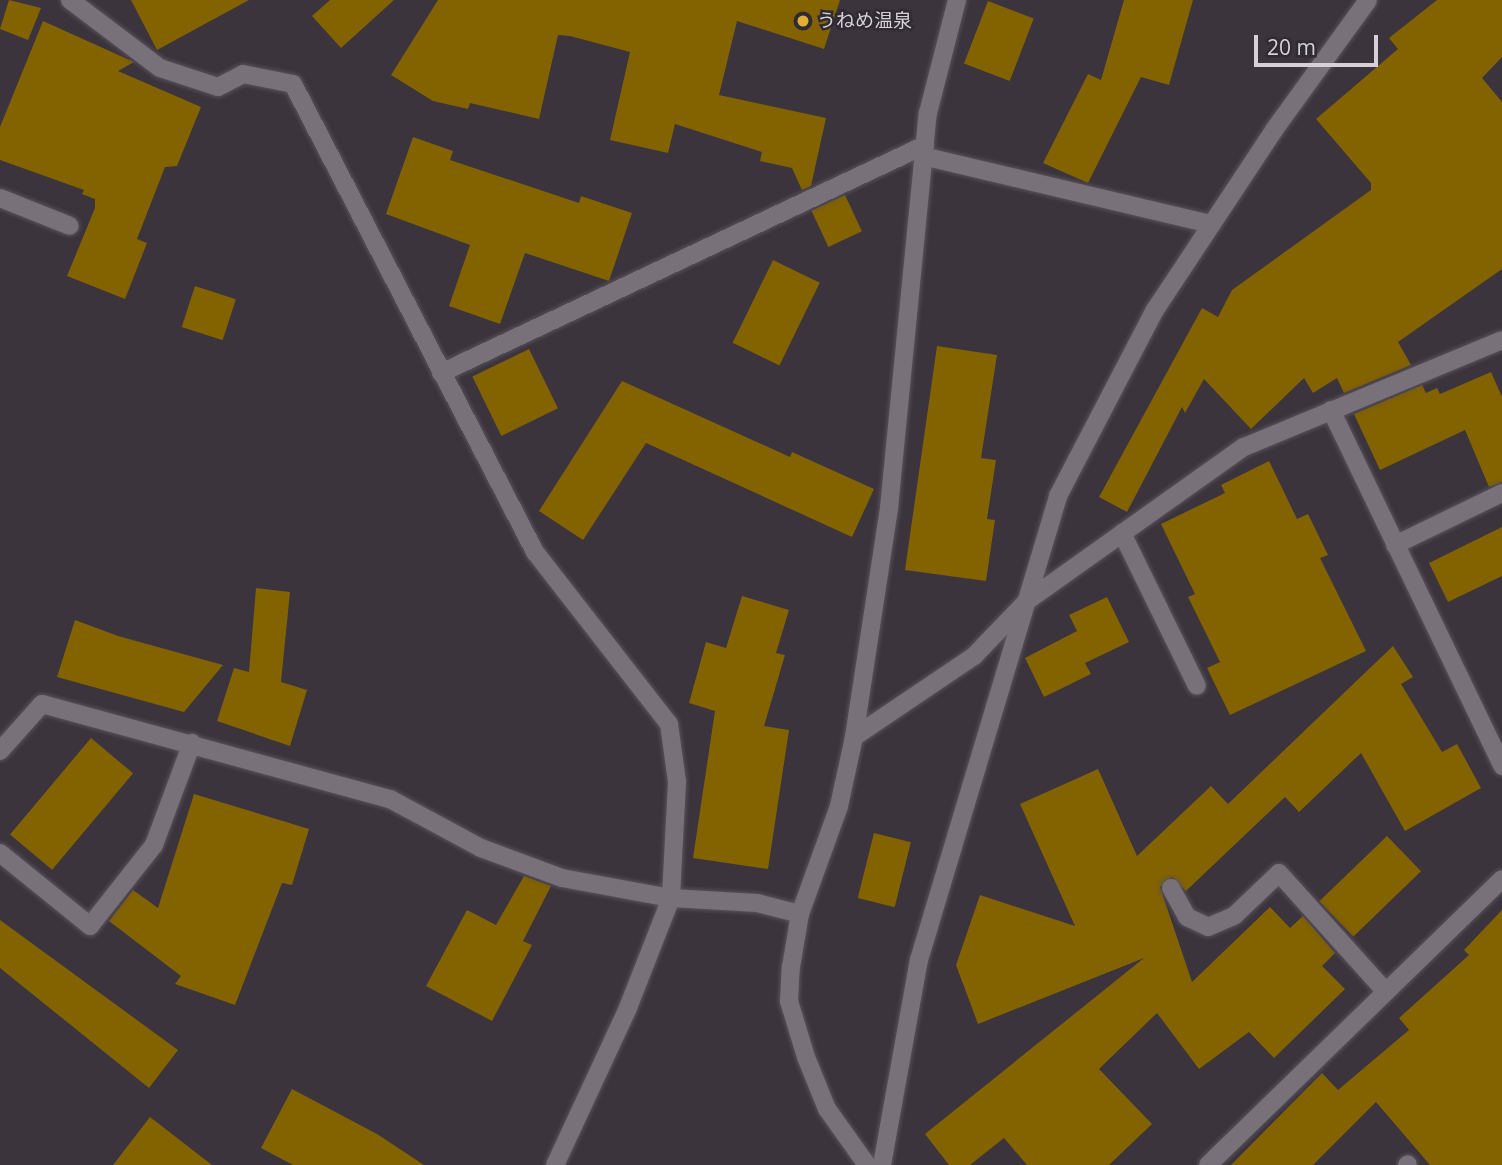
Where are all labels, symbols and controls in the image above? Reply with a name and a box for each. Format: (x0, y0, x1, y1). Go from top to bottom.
place label: うねめ温泉 (817, 10, 912, 32)
marker: うねめ温泉 (795, 13, 811, 29)
scale bar (1257, 21, 1381, 65)
text: 20 m (1267, 33, 1316, 61)

